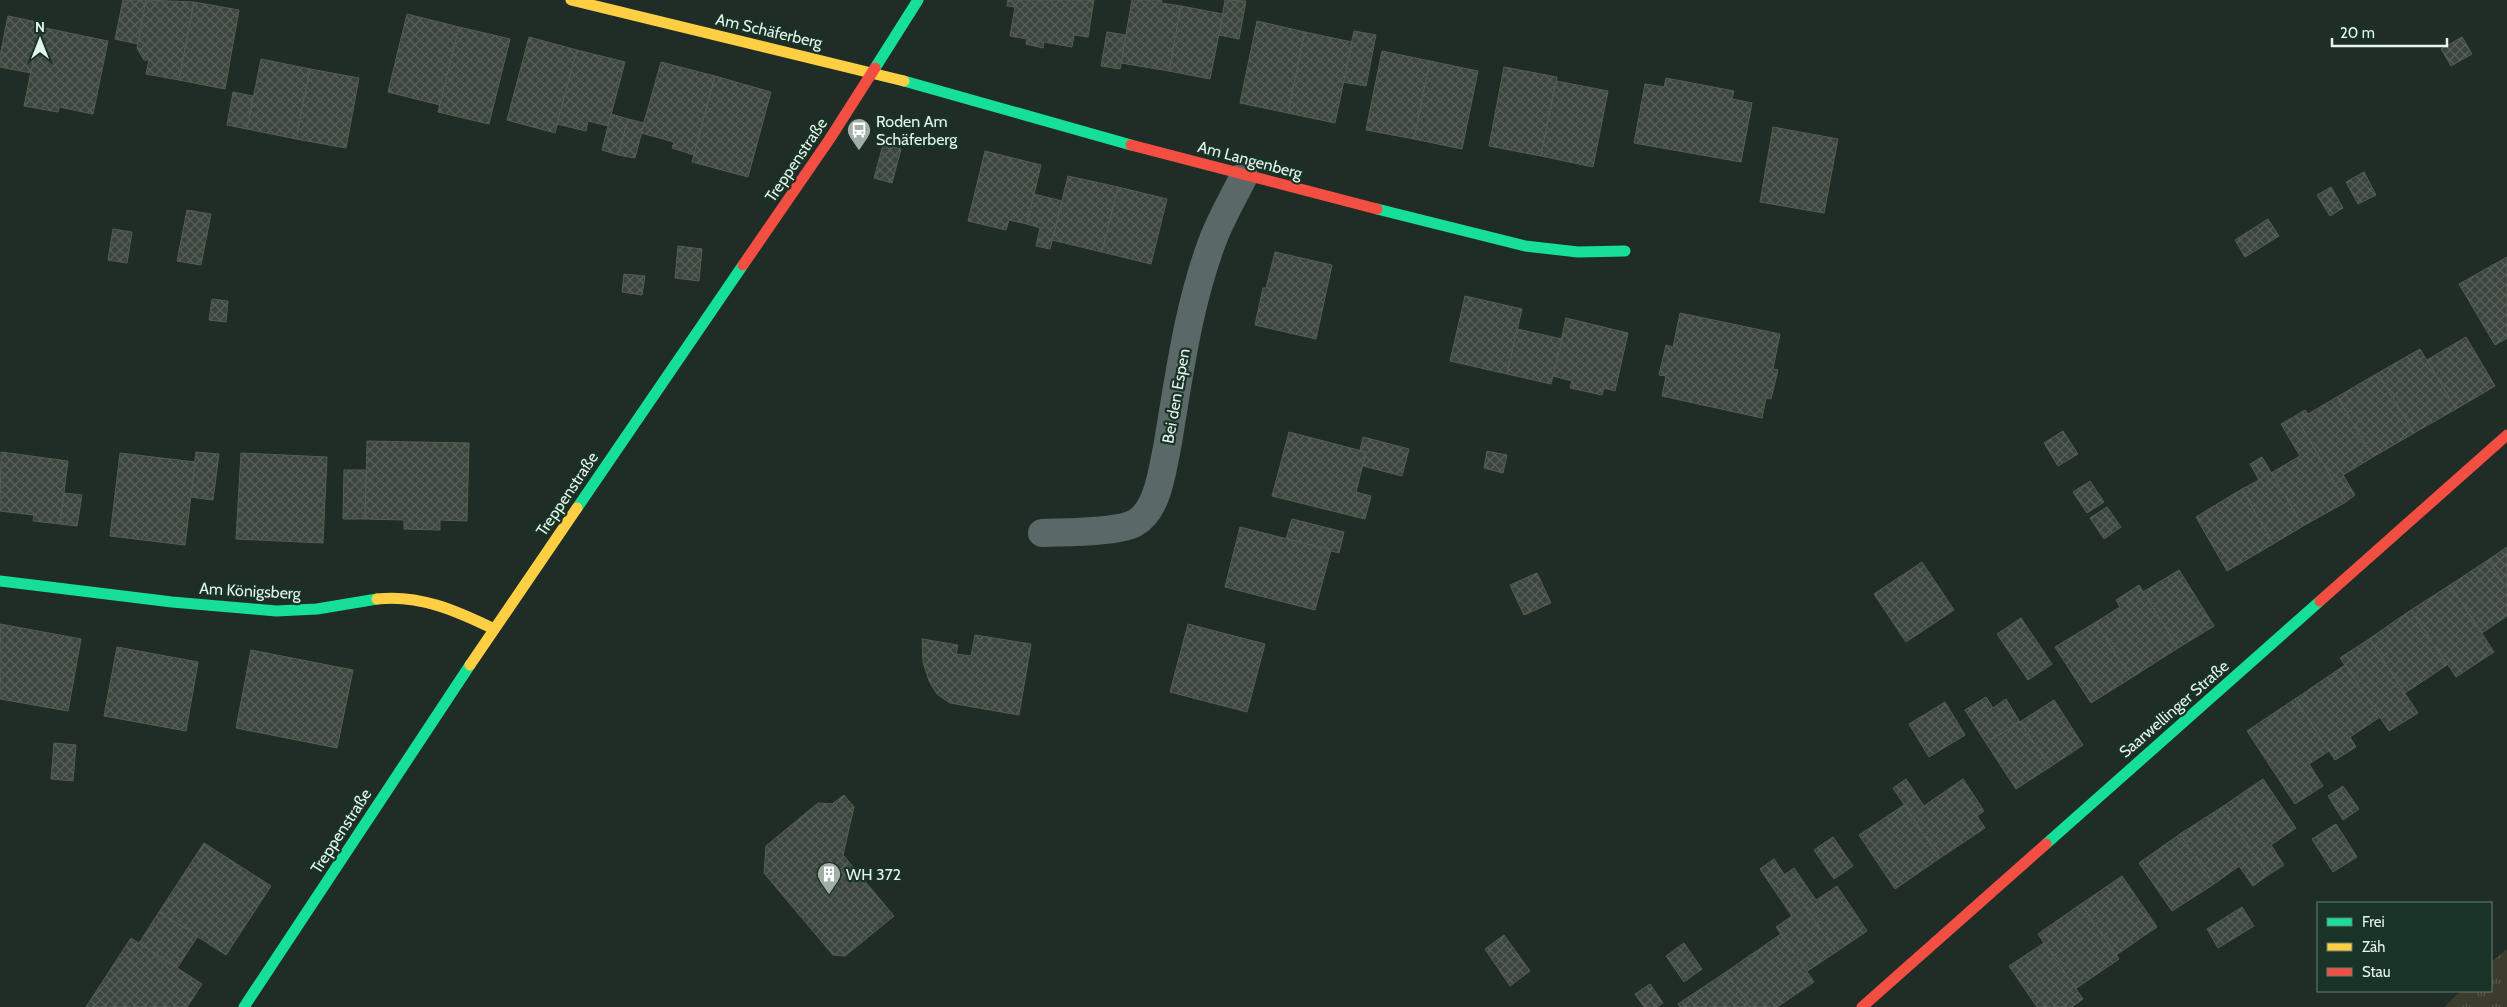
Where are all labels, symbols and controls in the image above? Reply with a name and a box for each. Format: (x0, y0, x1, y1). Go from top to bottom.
street label: Am Schäferberg (714, 10, 825, 53)
north arrow (15, 15, 65, 65)
scale bar (2332, 15, 2447, 47)
text: N (35, 18, 45, 36)
text: 20 m (2340, 24, 2375, 42)
place label: Roden Am Schäferberg (876, 112, 958, 149)
street label: Treppenstraße (761, 114, 831, 206)
bus stop icon: Roden Am Schäferberg (846, 117, 872, 151)
street label: Am Langenberg (1196, 137, 1305, 183)
street label: Bei den Espen (1158, 347, 1194, 445)
street label: Treppenstraße (532, 448, 602, 540)
street label: Am Königsberg (199, 579, 302, 603)
street label: Saarwellinger Straße (2115, 656, 2233, 762)
street label: Treppenstraße (307, 785, 375, 877)
building icon: WH 372 (816, 861, 842, 895)
place label: WH 372 (846, 865, 901, 884)
legend (2317, 902, 2492, 992)
text: Frei (2362, 913, 2385, 931)
text: Zäh (2362, 938, 2385, 956)
text: Stau (2362, 963, 2391, 981)

